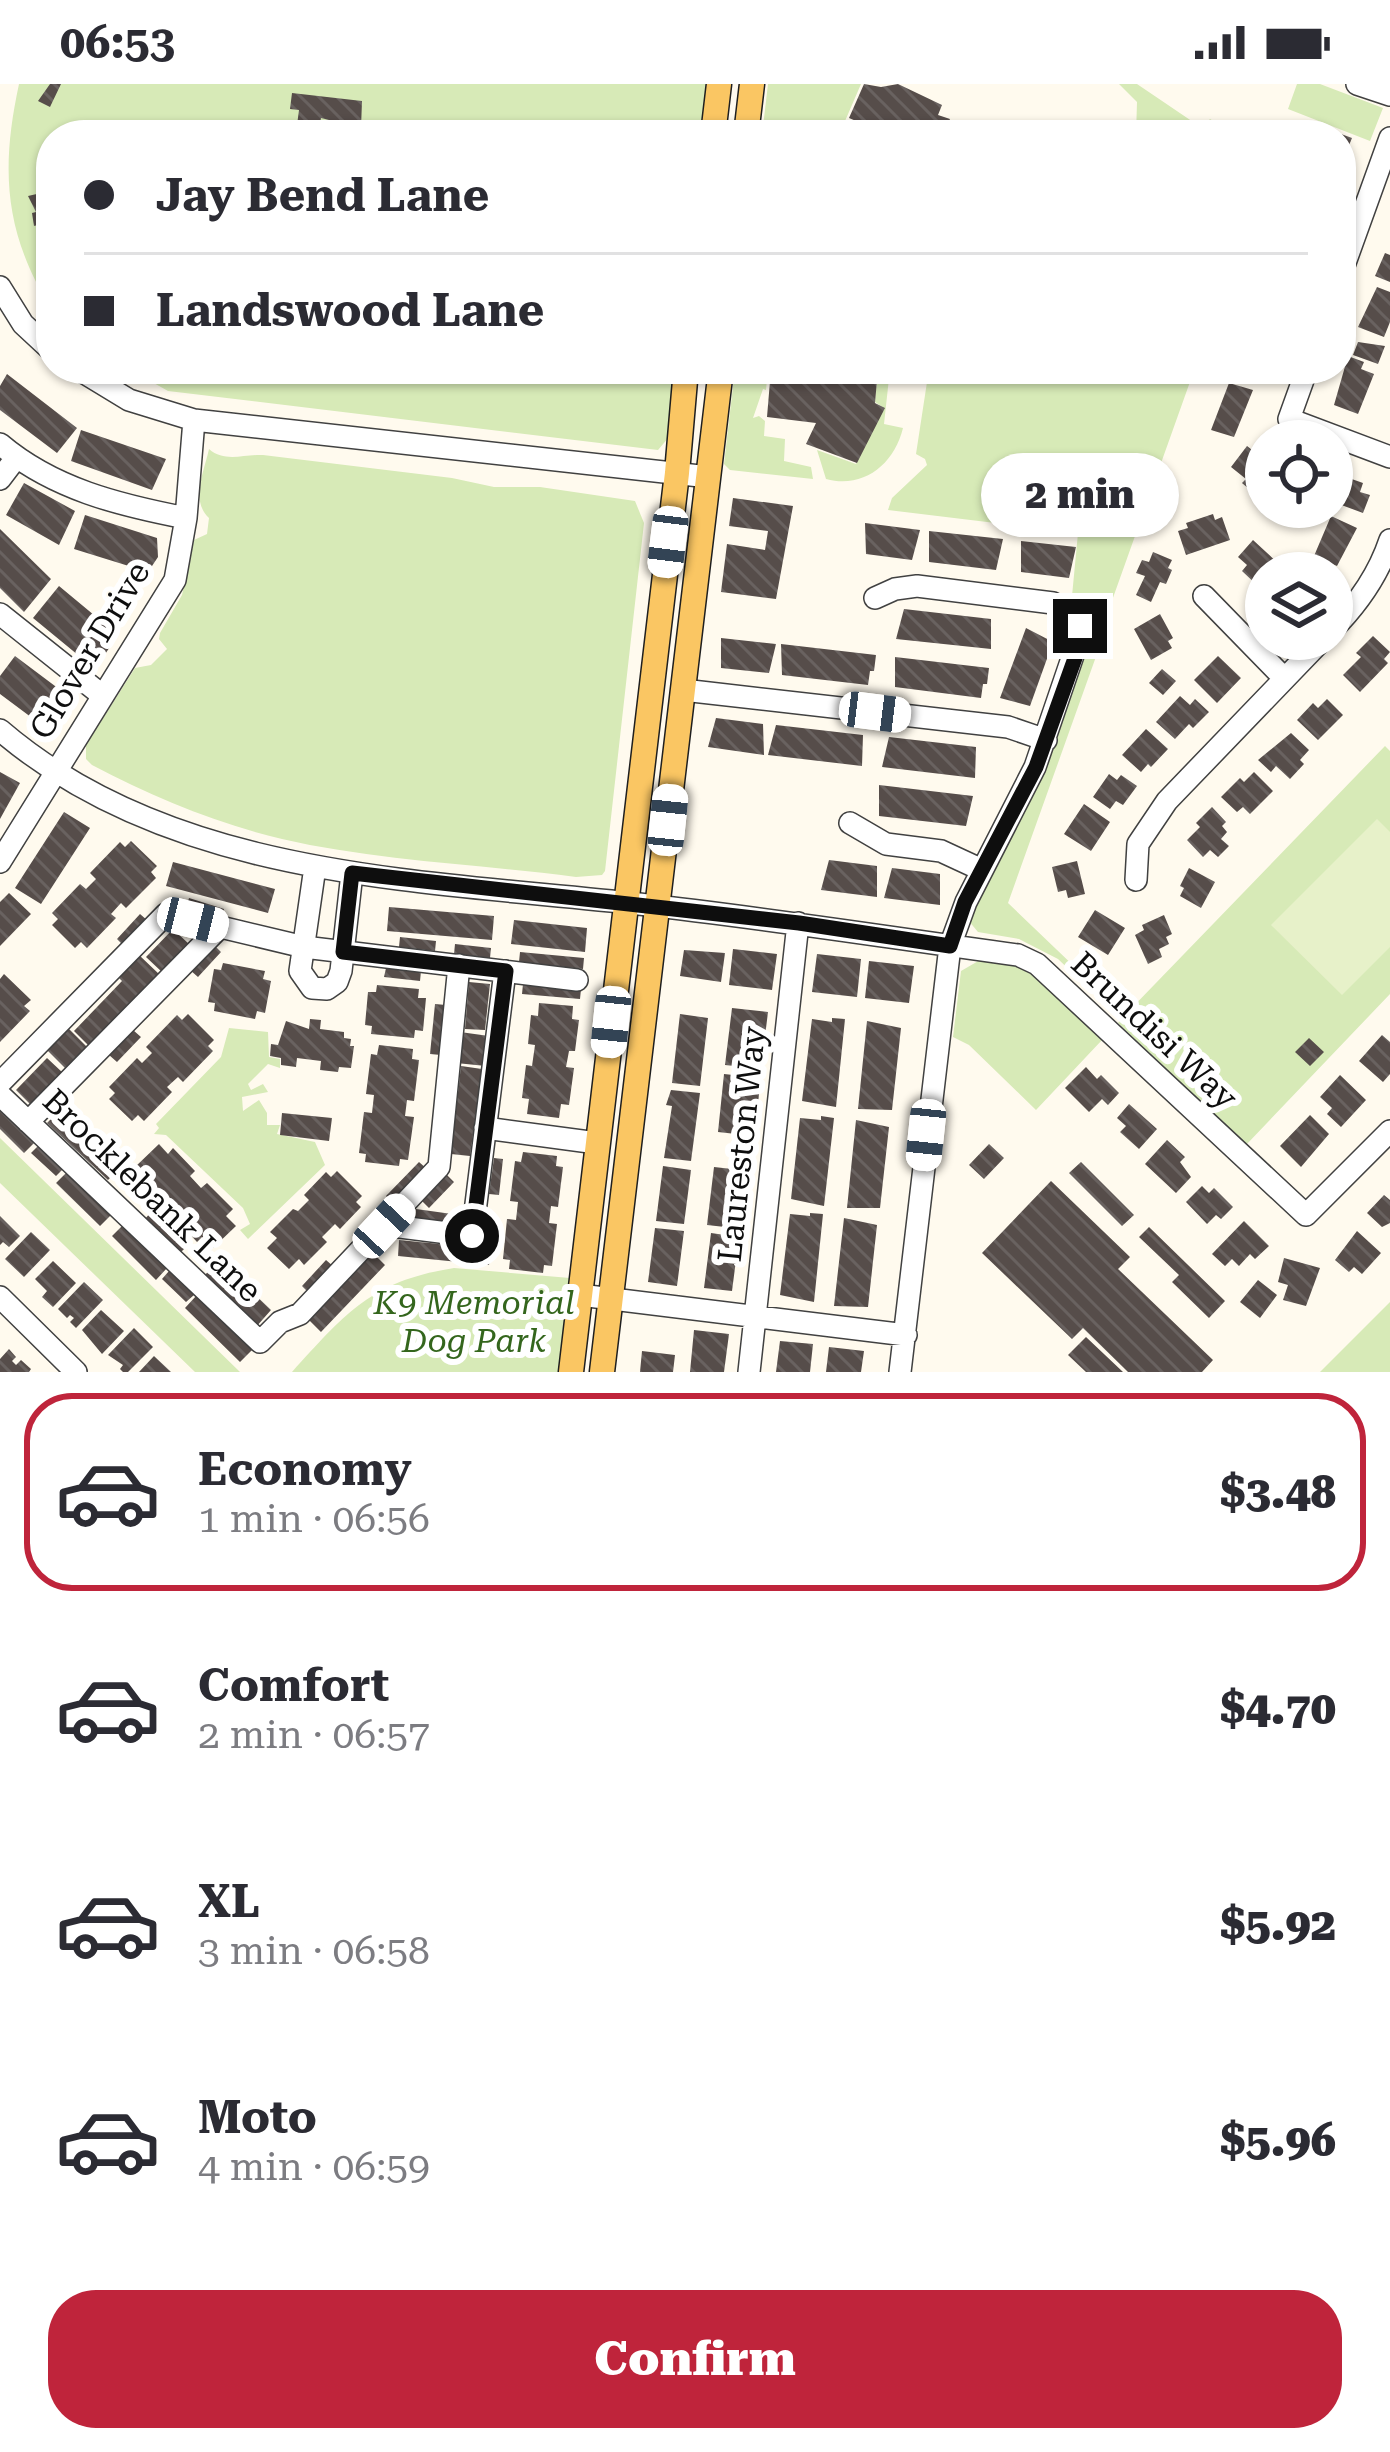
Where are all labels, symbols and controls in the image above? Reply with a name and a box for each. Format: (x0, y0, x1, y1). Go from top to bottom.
text: 06:53 (60, 16, 175, 69)
text: Jay Bend Lane (156, 169, 489, 222)
text: Landswood Lane (156, 284, 544, 337)
map controls (1245, 420, 1353, 660)
button: locate (1245, 420, 1353, 528)
callout: 2 min (981, 452, 1179, 536)
text: 2 min (1025, 472, 1135, 518)
car (646, 504, 690, 580)
button: layers (1245, 552, 1353, 660)
street label: Glover Drive (21, 555, 158, 746)
route end (1053, 599, 1107, 653)
car (837, 690, 913, 734)
car (646, 782, 690, 858)
car (154, 894, 232, 946)
street label: Brundisi Way (1064, 944, 1246, 1117)
car (589, 984, 633, 1060)
street label: Laureston Way (710, 1024, 773, 1264)
street label: Brocklebank Lane (35, 1081, 270, 1310)
car (904, 1097, 948, 1173)
car (346, 1187, 422, 1265)
route start (445, 1209, 499, 1263)
park label: K9 Memorial Dog Park (372, 1283, 575, 1360)
icon: car (54, 1438, 162, 1546)
text: Economy (198, 1443, 412, 1496)
text: $3.48 (1220, 1466, 1336, 1519)
text: 1 min · 06:56 (198, 1496, 430, 1542)
icon: car (54, 1654, 162, 1762)
text: Comfort (198, 1659, 389, 1712)
text: $4.70 (1220, 1682, 1336, 1735)
text: 2 min · 06:57 (198, 1712, 430, 1758)
icon: car (54, 1870, 162, 1978)
text: XL (198, 1875, 260, 1928)
text: $5.92 (1220, 1898, 1336, 1951)
text: 3 min · 06:58 (198, 1928, 430, 1974)
icon: car (54, 2086, 162, 2194)
text: Moto (198, 2091, 317, 2144)
text: $5.96 (1220, 2114, 1336, 2167)
text: 4 min · 06:59 (198, 2144, 430, 2190)
button: Confirm (48, 2290, 1342, 2428)

